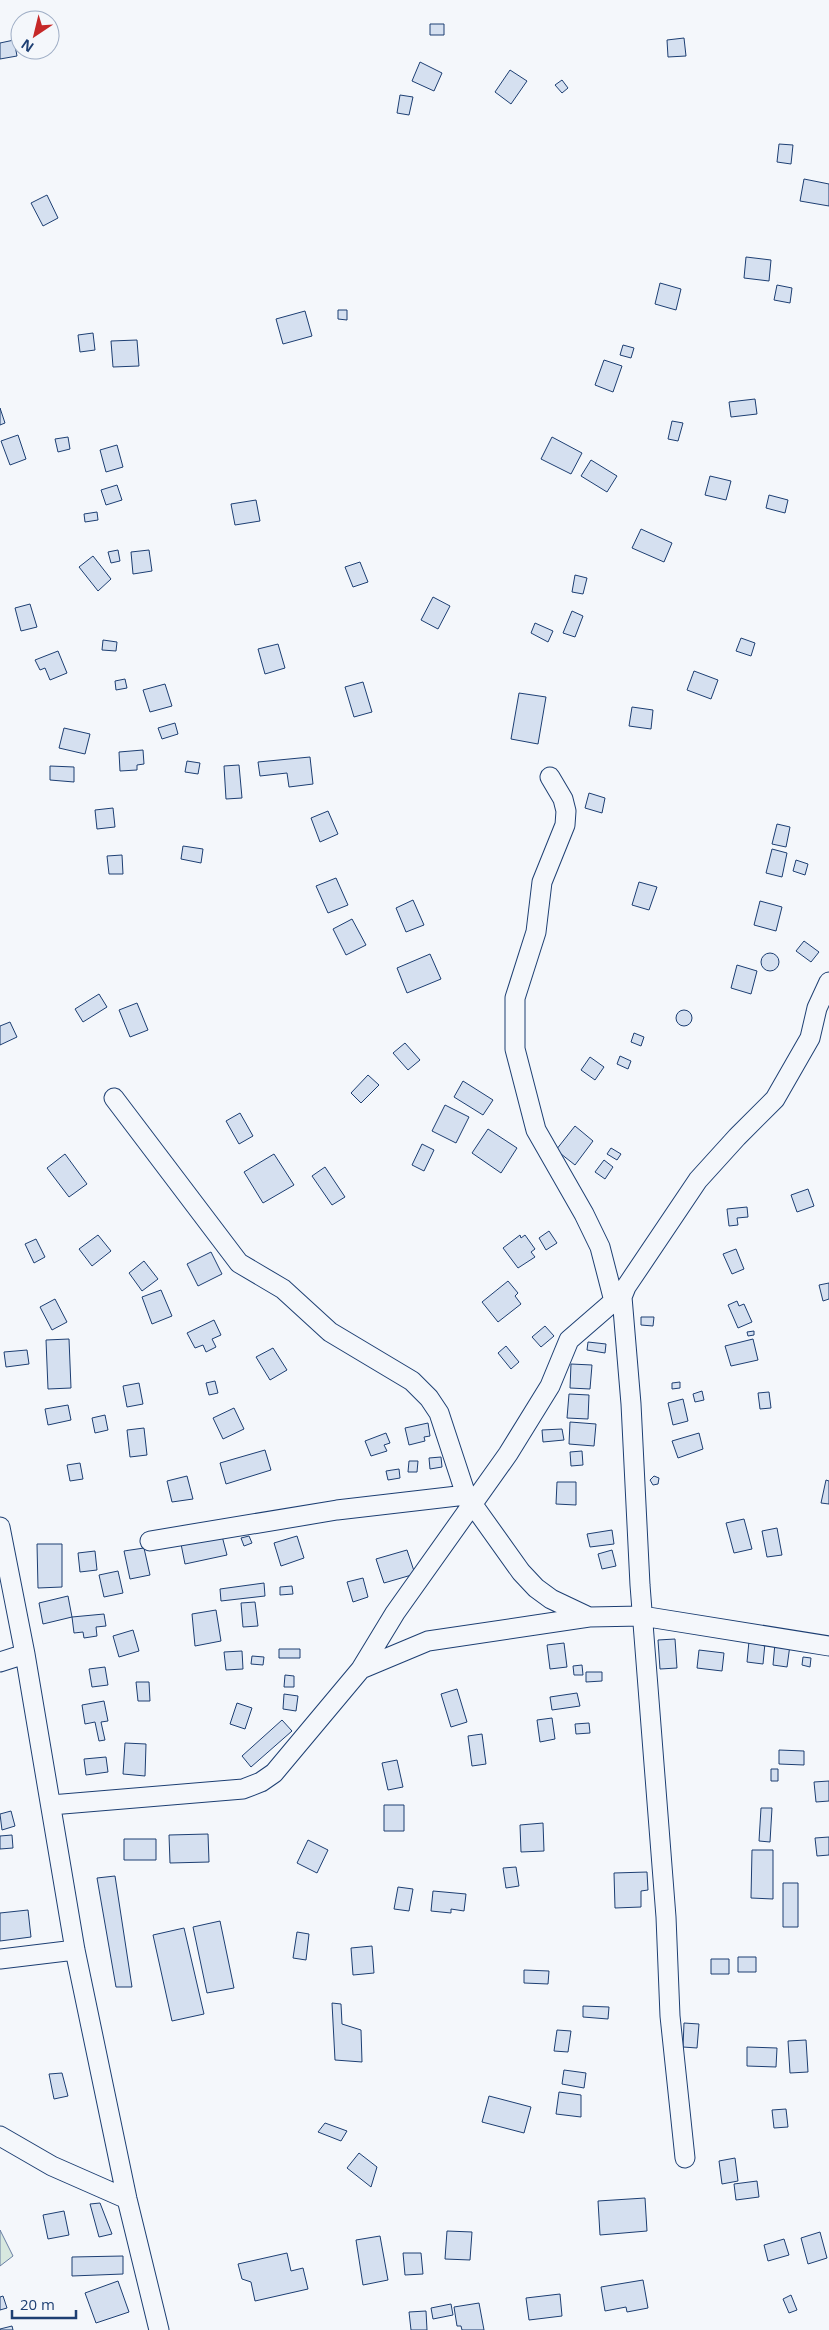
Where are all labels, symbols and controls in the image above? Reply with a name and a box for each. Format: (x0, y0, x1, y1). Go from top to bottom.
north arrow (10, 10, 60, 60)
text: N (17, 35, 37, 57)
scale bar (12, 2288, 76, 2320)
text: 20 m (20, 2294, 55, 2314)

